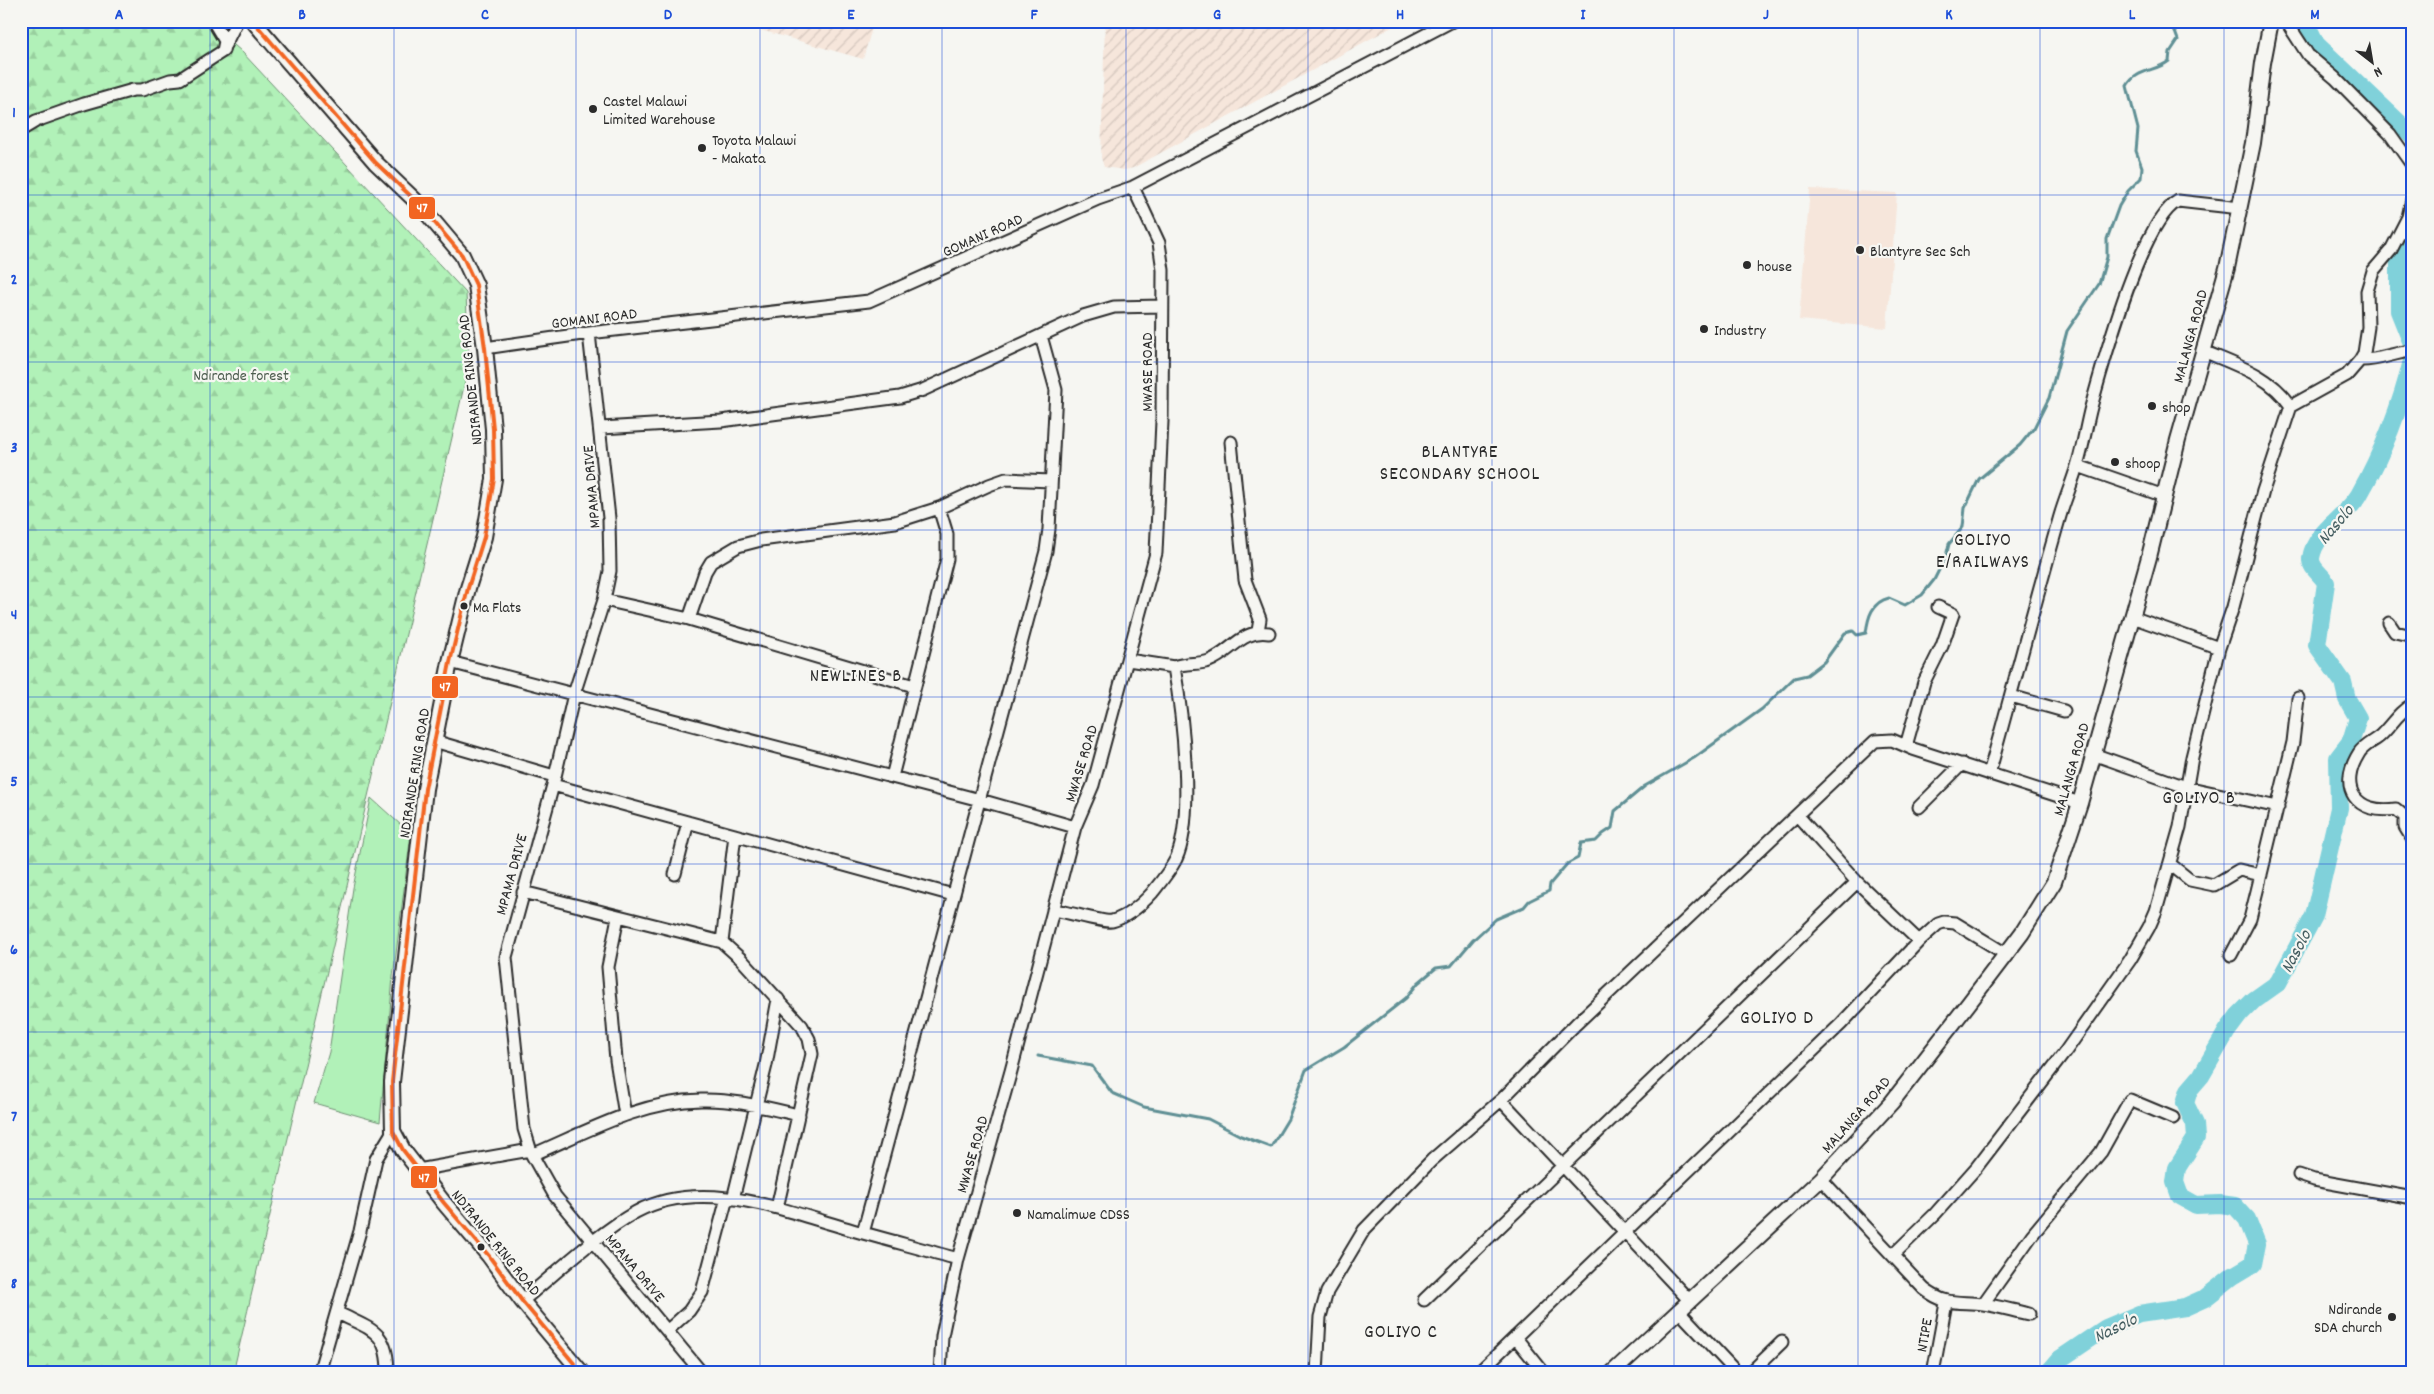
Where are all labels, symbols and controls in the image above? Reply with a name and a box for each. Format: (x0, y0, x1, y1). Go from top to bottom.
text: A (115, 4, 124, 27)
text: B (298, 4, 306, 27)
text: C (481, 4, 489, 27)
text: D (664, 4, 673, 27)
text: E (847, 4, 855, 27)
text: F (1030, 4, 1038, 27)
text: G (1213, 4, 1221, 27)
text: H (1396, 4, 1404, 27)
text: I (1581, 4, 1587, 27)
text: J (1763, 4, 1769, 27)
text: K (1945, 4, 1953, 27)
text: L (2129, 4, 2136, 27)
text: M (2310, 4, 2320, 27)
north arrow (2346, 38, 2396, 88)
text: N (2369, 61, 2386, 82)
place label: Castel Malawi Limited Warehouse (603, 91, 715, 132)
text: 1 (12, 102, 16, 125)
marker: Castel Malawi Limited Warehouse (587, 103, 599, 115)
place label: Toyota Malawi - Makata (712, 130, 796, 171)
marker: Toyota Malawi - Makata (696, 142, 708, 154)
line badge: 47 (408, 196, 436, 220)
text: 47 (416, 199, 428, 219)
street label: GOMANI ROAD (939, 208, 1027, 264)
place label: Blantyre Sec Sch (1870, 241, 1970, 264)
marker: Blantyre Sec Sch (1854, 244, 1866, 256)
place label: house (1757, 256, 1792, 279)
marker: house (1741, 259, 1753, 271)
text: 2 (11, 269, 18, 292)
street label: MALANGA ROAD (2168, 287, 2215, 386)
street label: GOMANI ROAD (550, 303, 638, 336)
street label: NDIRANDE RING ROAD (453, 313, 490, 446)
place label: Industry (1714, 320, 1766, 343)
marker: Industry (1698, 323, 1710, 335)
street label: MWASE ROAD (1137, 332, 1160, 412)
park label: Ndirande forest (193, 365, 289, 388)
place label: shop (2162, 397, 2191, 420)
marker: shop (2146, 400, 2158, 412)
text: 3 (10, 437, 18, 460)
district label: BLANTYRE SECONDARY SCHOOL (1380, 440, 1540, 489)
street label: MPAMA DRIVE (577, 444, 608, 529)
place label: shoop (2125, 453, 2161, 476)
marker: shoop (2109, 456, 2121, 468)
water label: Nasolo (2313, 499, 2362, 551)
district label: GOLIYO E/RAILWAYS (1936, 528, 2030, 577)
place label: Ma Flats (473, 598, 521, 620)
marker: Ma Flats (459, 601, 469, 611)
text: 4 (11, 604, 17, 627)
district label: NEWLINES B (810, 664, 902, 691)
line badge: 47 (431, 675, 459, 699)
text: 47 (439, 678, 451, 698)
street label: NDIRANDE RING ROAD (394, 707, 437, 840)
street label: MALANGA ROAD (2048, 720, 2097, 819)
street label: MWASE ROAD (1060, 722, 1105, 805)
text: 5 (10, 771, 18, 794)
district label: GOLIYO B (2162, 786, 2236, 813)
street label: MPAMA DRIVE (491, 831, 534, 918)
water label: Nasolo (2276, 925, 2319, 978)
text: 6 (10, 939, 18, 962)
district label: GOLIYO D (1740, 1006, 1814, 1033)
street label: MALANGA ROAD (1817, 1072, 1897, 1159)
text: 7 (11, 1106, 17, 1129)
street label: MWASE ROAD (951, 1113, 995, 1196)
line badge: 47 (410, 1165, 438, 1189)
text: 47 (418, 1169, 430, 1189)
street label: NDIRANDE RING ROAD (445, 1185, 545, 1302)
place label: Namalimwe CDSS (1027, 1204, 1130, 1227)
marker: Namalimwe CDSS (1011, 1207, 1023, 1219)
street label: MPAMA DRIVE (599, 1229, 670, 1308)
unlabelled marker (476, 1242, 486, 1252)
text: 8 (11, 1273, 18, 1296)
place label: Ndirande SDA church (2314, 1299, 2382, 1340)
water label: Nasolo (2090, 1308, 2143, 1350)
marker: Ndirande SDA church (2386, 1311, 2398, 1323)
street label: NTIPE (1911, 1316, 1940, 1354)
district label: GOLIYO C (1364, 1320, 1438, 1347)

